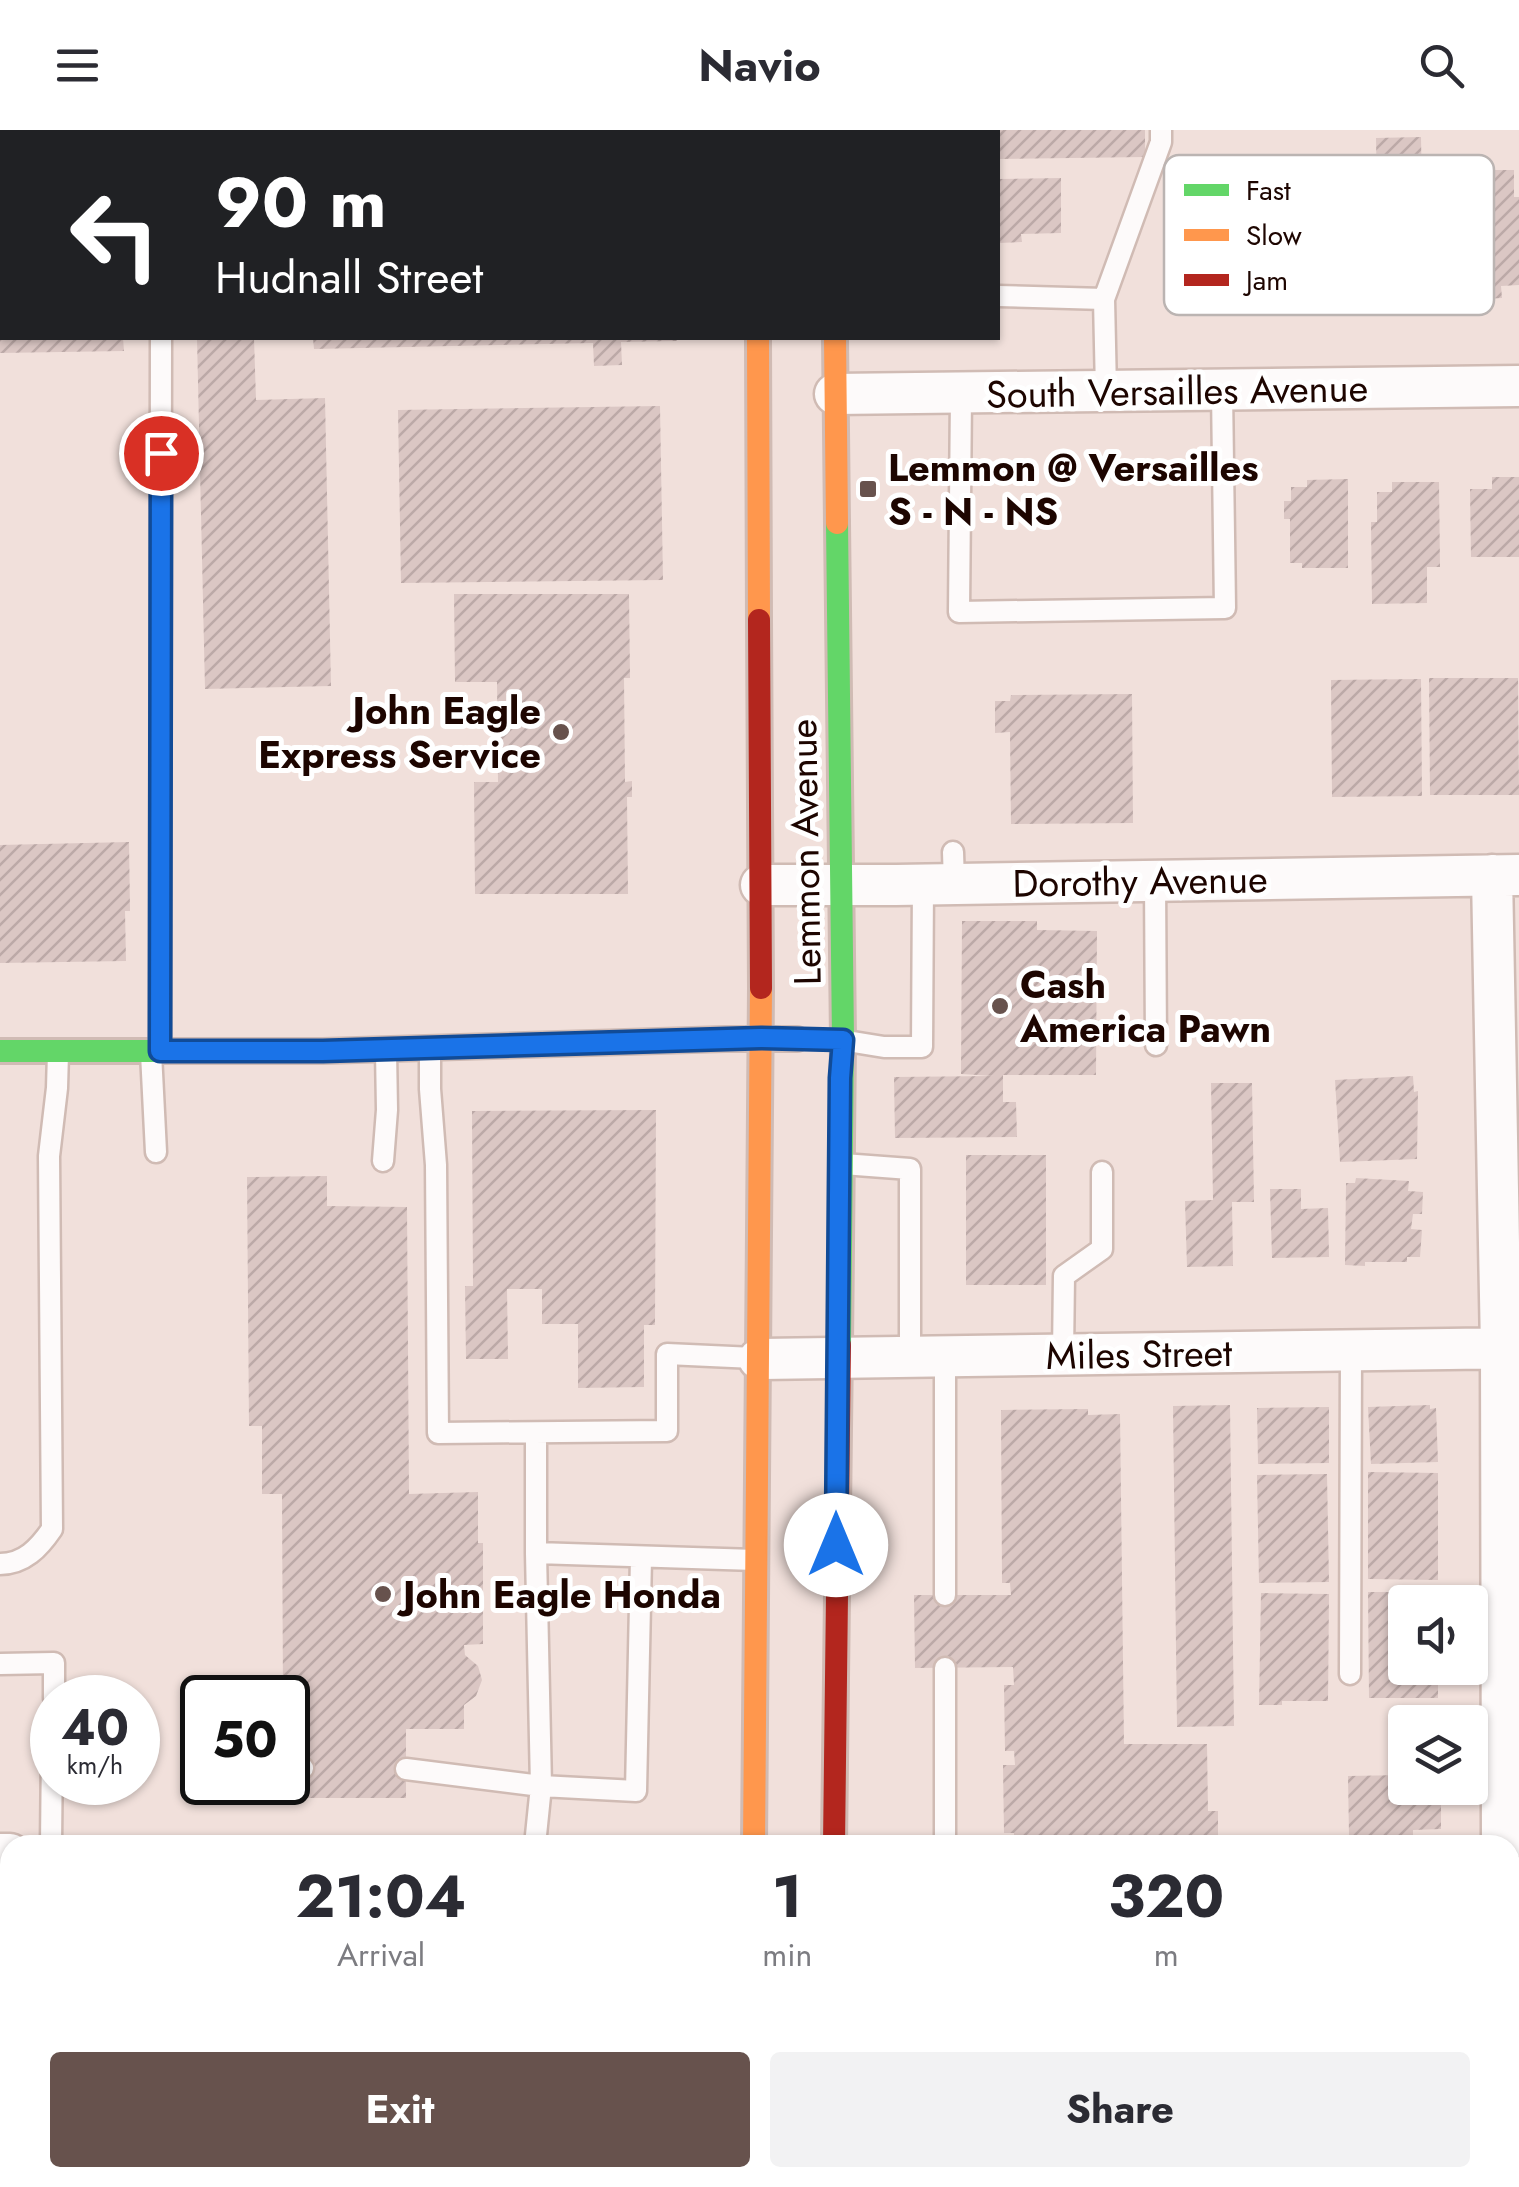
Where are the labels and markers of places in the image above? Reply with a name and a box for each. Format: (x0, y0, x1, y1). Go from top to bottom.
pin (119, 411, 204, 496)
place label: Lemmon @ Versailles S - N - NS (888, 440, 1259, 539)
marker: Lemmon @ Versailles S - N - NS (857, 478, 879, 500)
place label: John Eagle Express Service (258, 683, 541, 782)
marker: John Eagle Express Service (550, 721, 572, 743)
place label: Cash America Pawn (1019, 957, 1271, 1056)
marker: Cash America Pawn (989, 995, 1011, 1017)
place label: John Eagle Honda (396, 1567, 721, 1622)
marker: John Eagle Honda (372, 1583, 394, 1605)

